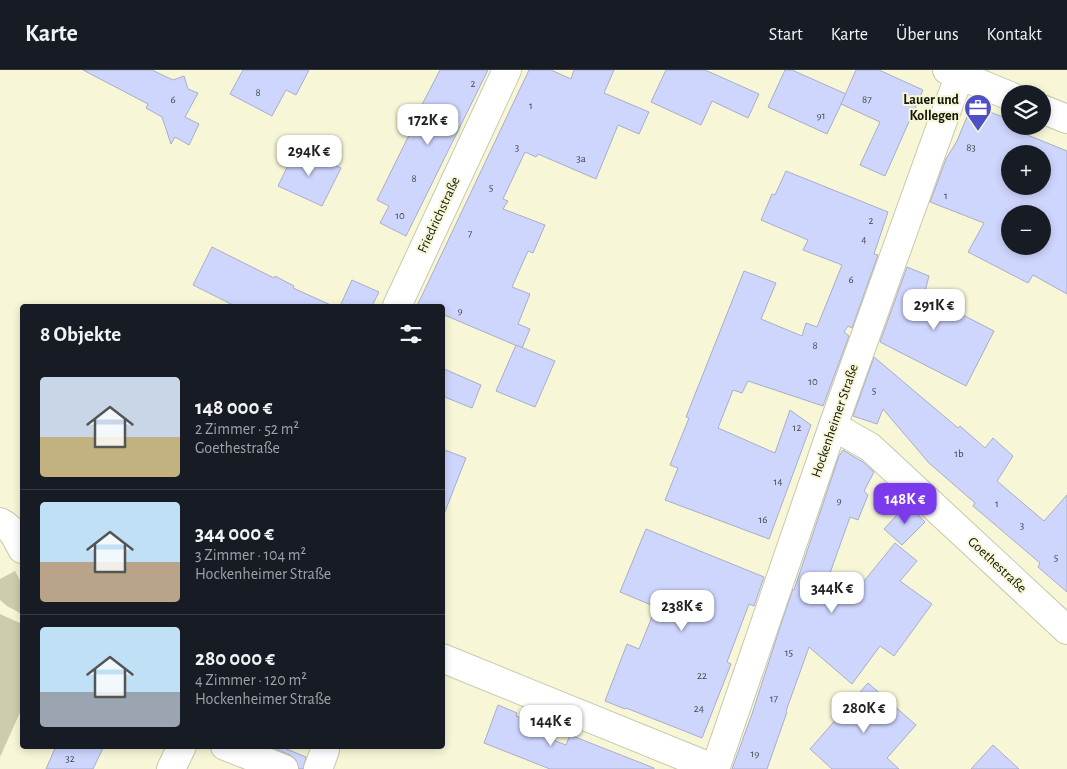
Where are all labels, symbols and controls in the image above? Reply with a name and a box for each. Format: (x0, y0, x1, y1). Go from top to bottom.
text: Karte (25, 22, 78, 46)
text: Start (769, 26, 803, 44)
text: Karte (831, 26, 868, 44)
text: Über uns (896, 26, 959, 44)
text: Kontakt (987, 26, 1042, 44)
house number: 2 (470, 78, 476, 89)
map controls (1001, 85, 1051, 255)
button: layers (1001, 85, 1051, 135)
house number: 8 (255, 87, 261, 98)
place label: Lauer und Kollegen (903, 93, 960, 123)
office icon: Lauer und Kollegen (963, 93, 993, 132)
house number: 6 (170, 94, 176, 105)
house number: 87 (862, 94, 872, 105)
house number: 1 (529, 100, 533, 111)
pin: 172K € (387, 104, 469, 146)
house number: 91 (817, 110, 825, 121)
text: 172K € (408, 112, 448, 128)
pin: 294K € (268, 134, 350, 177)
house number: 3 (515, 142, 520, 153)
house number: 83 (966, 142, 976, 153)
text: 294K € (288, 143, 330, 159)
button: + (1001, 145, 1051, 195)
house number: 3a (576, 153, 586, 164)
house number: 8 (411, 173, 417, 184)
street label: Friedrichstraße (415, 175, 463, 255)
house number: 5 (489, 182, 494, 193)
house number: 1 (944, 190, 948, 201)
button: − (1001, 205, 1051, 255)
house number: 10 (395, 210, 405, 221)
house number: 2 (868, 215, 874, 226)
house number: 7 (468, 228, 473, 239)
house number: 4 (861, 234, 867, 245)
house number: 6 (848, 274, 854, 285)
pin: 291K € (893, 288, 975, 331)
text: 291K € (914, 297, 954, 313)
house number: 9 (457, 305, 463, 316)
icon: filters (397, 320, 425, 348)
text: 8 Objekte (40, 324, 121, 345)
house number: 8 (812, 340, 818, 351)
street label: Hockenheimer Straße (809, 362, 861, 480)
house number: 10 (808, 376, 818, 387)
house number: 5 (872, 385, 877, 396)
icon: home (80, 397, 140, 457)
text: 148 000 € (195, 397, 272, 418)
text: 2 Zimmer · 52 m² (195, 421, 299, 437)
house number: 12 (793, 422, 801, 433)
text: Goethestraße (195, 440, 280, 456)
house number: 1b (954, 448, 964, 459)
house number: 14 (773, 476, 783, 487)
pin: 148K € (864, 482, 946, 525)
text: 148K € (885, 491, 925, 507)
house number: 9 (836, 495, 842, 506)
house number: 1 (995, 498, 999, 509)
house number: 16 (759, 514, 767, 525)
house number: 3 (1020, 520, 1025, 531)
icon: home (80, 522, 140, 582)
text: 344 000 € (195, 523, 274, 544)
street label: Goethestraße (965, 535, 1029, 595)
text: 3 Zimmer · 104 m² (195, 547, 306, 563)
house number: 5 (1054, 552, 1059, 563)
text: Hockenheimer Straße (195, 566, 331, 582)
pin: 344K € (791, 572, 873, 614)
text: 344K € (811, 580, 853, 596)
pin: 238K € (641, 590, 723, 632)
text: 238K € (661, 598, 703, 614)
icon: home (80, 647, 140, 707)
house number: 15 (785, 647, 794, 658)
text: 280 000 € (195, 648, 275, 669)
house number: 22 (697, 670, 707, 681)
text: 4 Zimmer · 120 m² (195, 672, 307, 688)
text: Hockenheimer Straße (195, 691, 331, 707)
pin: 280K € (823, 692, 905, 734)
house number: 17 (770, 693, 779, 704)
text: 280K € (843, 700, 886, 716)
house number: 24 (694, 703, 704, 714)
pin: 144K € (510, 704, 592, 747)
text: 144K € (530, 713, 572, 729)
house number: 19 (751, 748, 759, 759)
house number: 32 (65, 753, 75, 764)

